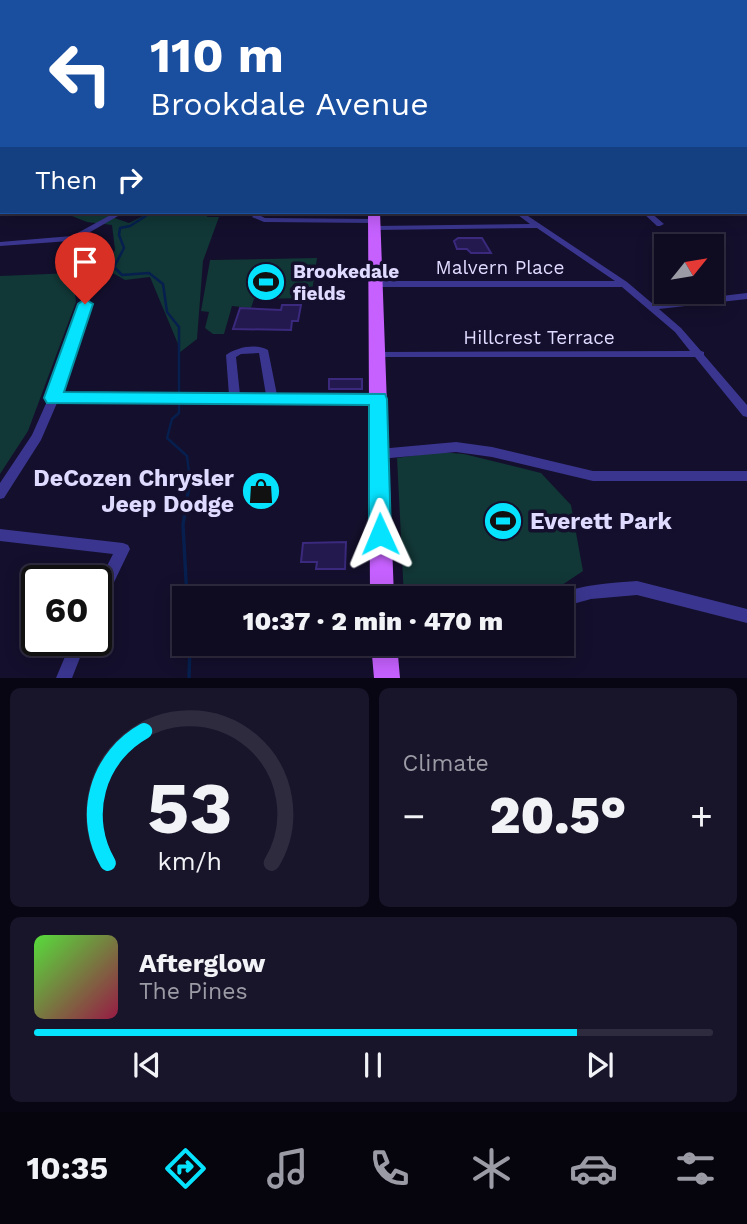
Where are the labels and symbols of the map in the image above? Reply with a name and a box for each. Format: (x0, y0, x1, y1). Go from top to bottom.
pin (55, 232, 115, 304)
north arrow (654, 234, 724, 304)
street label: Malvern Place (436, 256, 564, 279)
place label: Brookedale fields (293, 260, 399, 305)
sports icon: Brookedale fields (245, 261, 287, 303)
street label: Hillcrest Terrace (463, 326, 615, 349)
place label: DeCozen Chrysler Jeep Dodge (33, 465, 234, 518)
shop icon: DeCozen Chrysler Jeep Dodge (240, 470, 282, 512)
position arrow (343, 497, 417, 571)
sports icon: Everett Park (482, 500, 524, 542)
place label: Everett Park (530, 508, 673, 535)
speed limit sign: 60 (21, 565, 112, 656)

